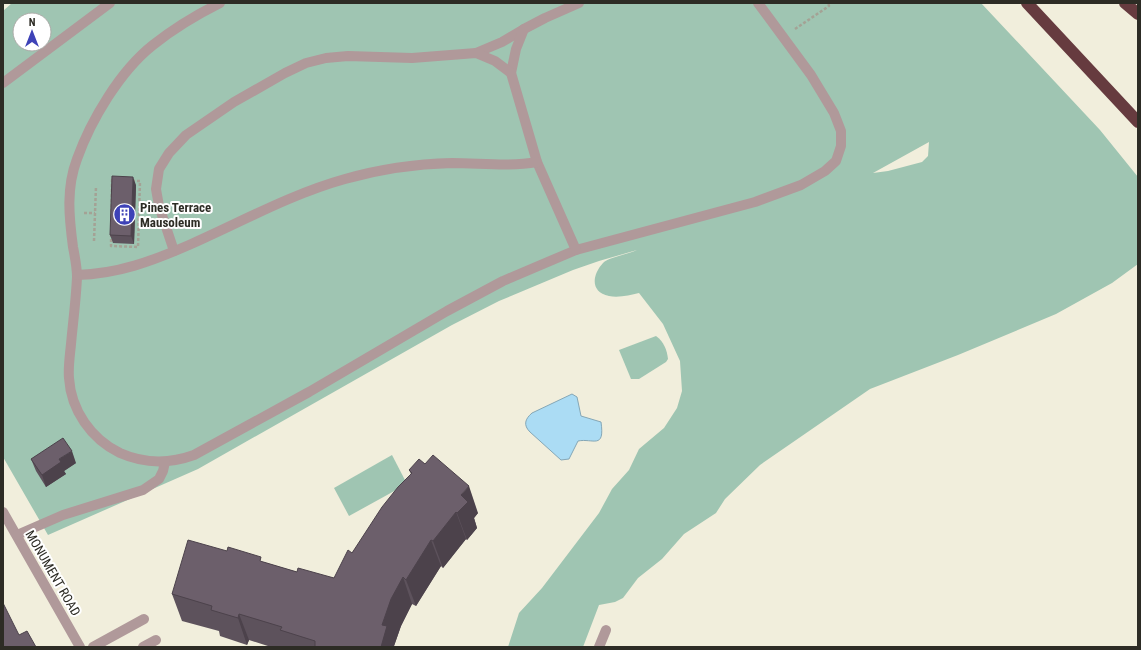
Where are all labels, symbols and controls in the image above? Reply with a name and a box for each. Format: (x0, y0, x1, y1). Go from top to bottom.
north arrow (12, 12, 52, 52)
text: N (29, 16, 36, 29)
place label: Pines Terrace Mausoleum (140, 200, 211, 230)
building icon: Pines Terrace Mausoleum (112, 201, 138, 227)
street label: MONUMENT ROAD (22, 528, 84, 618)

